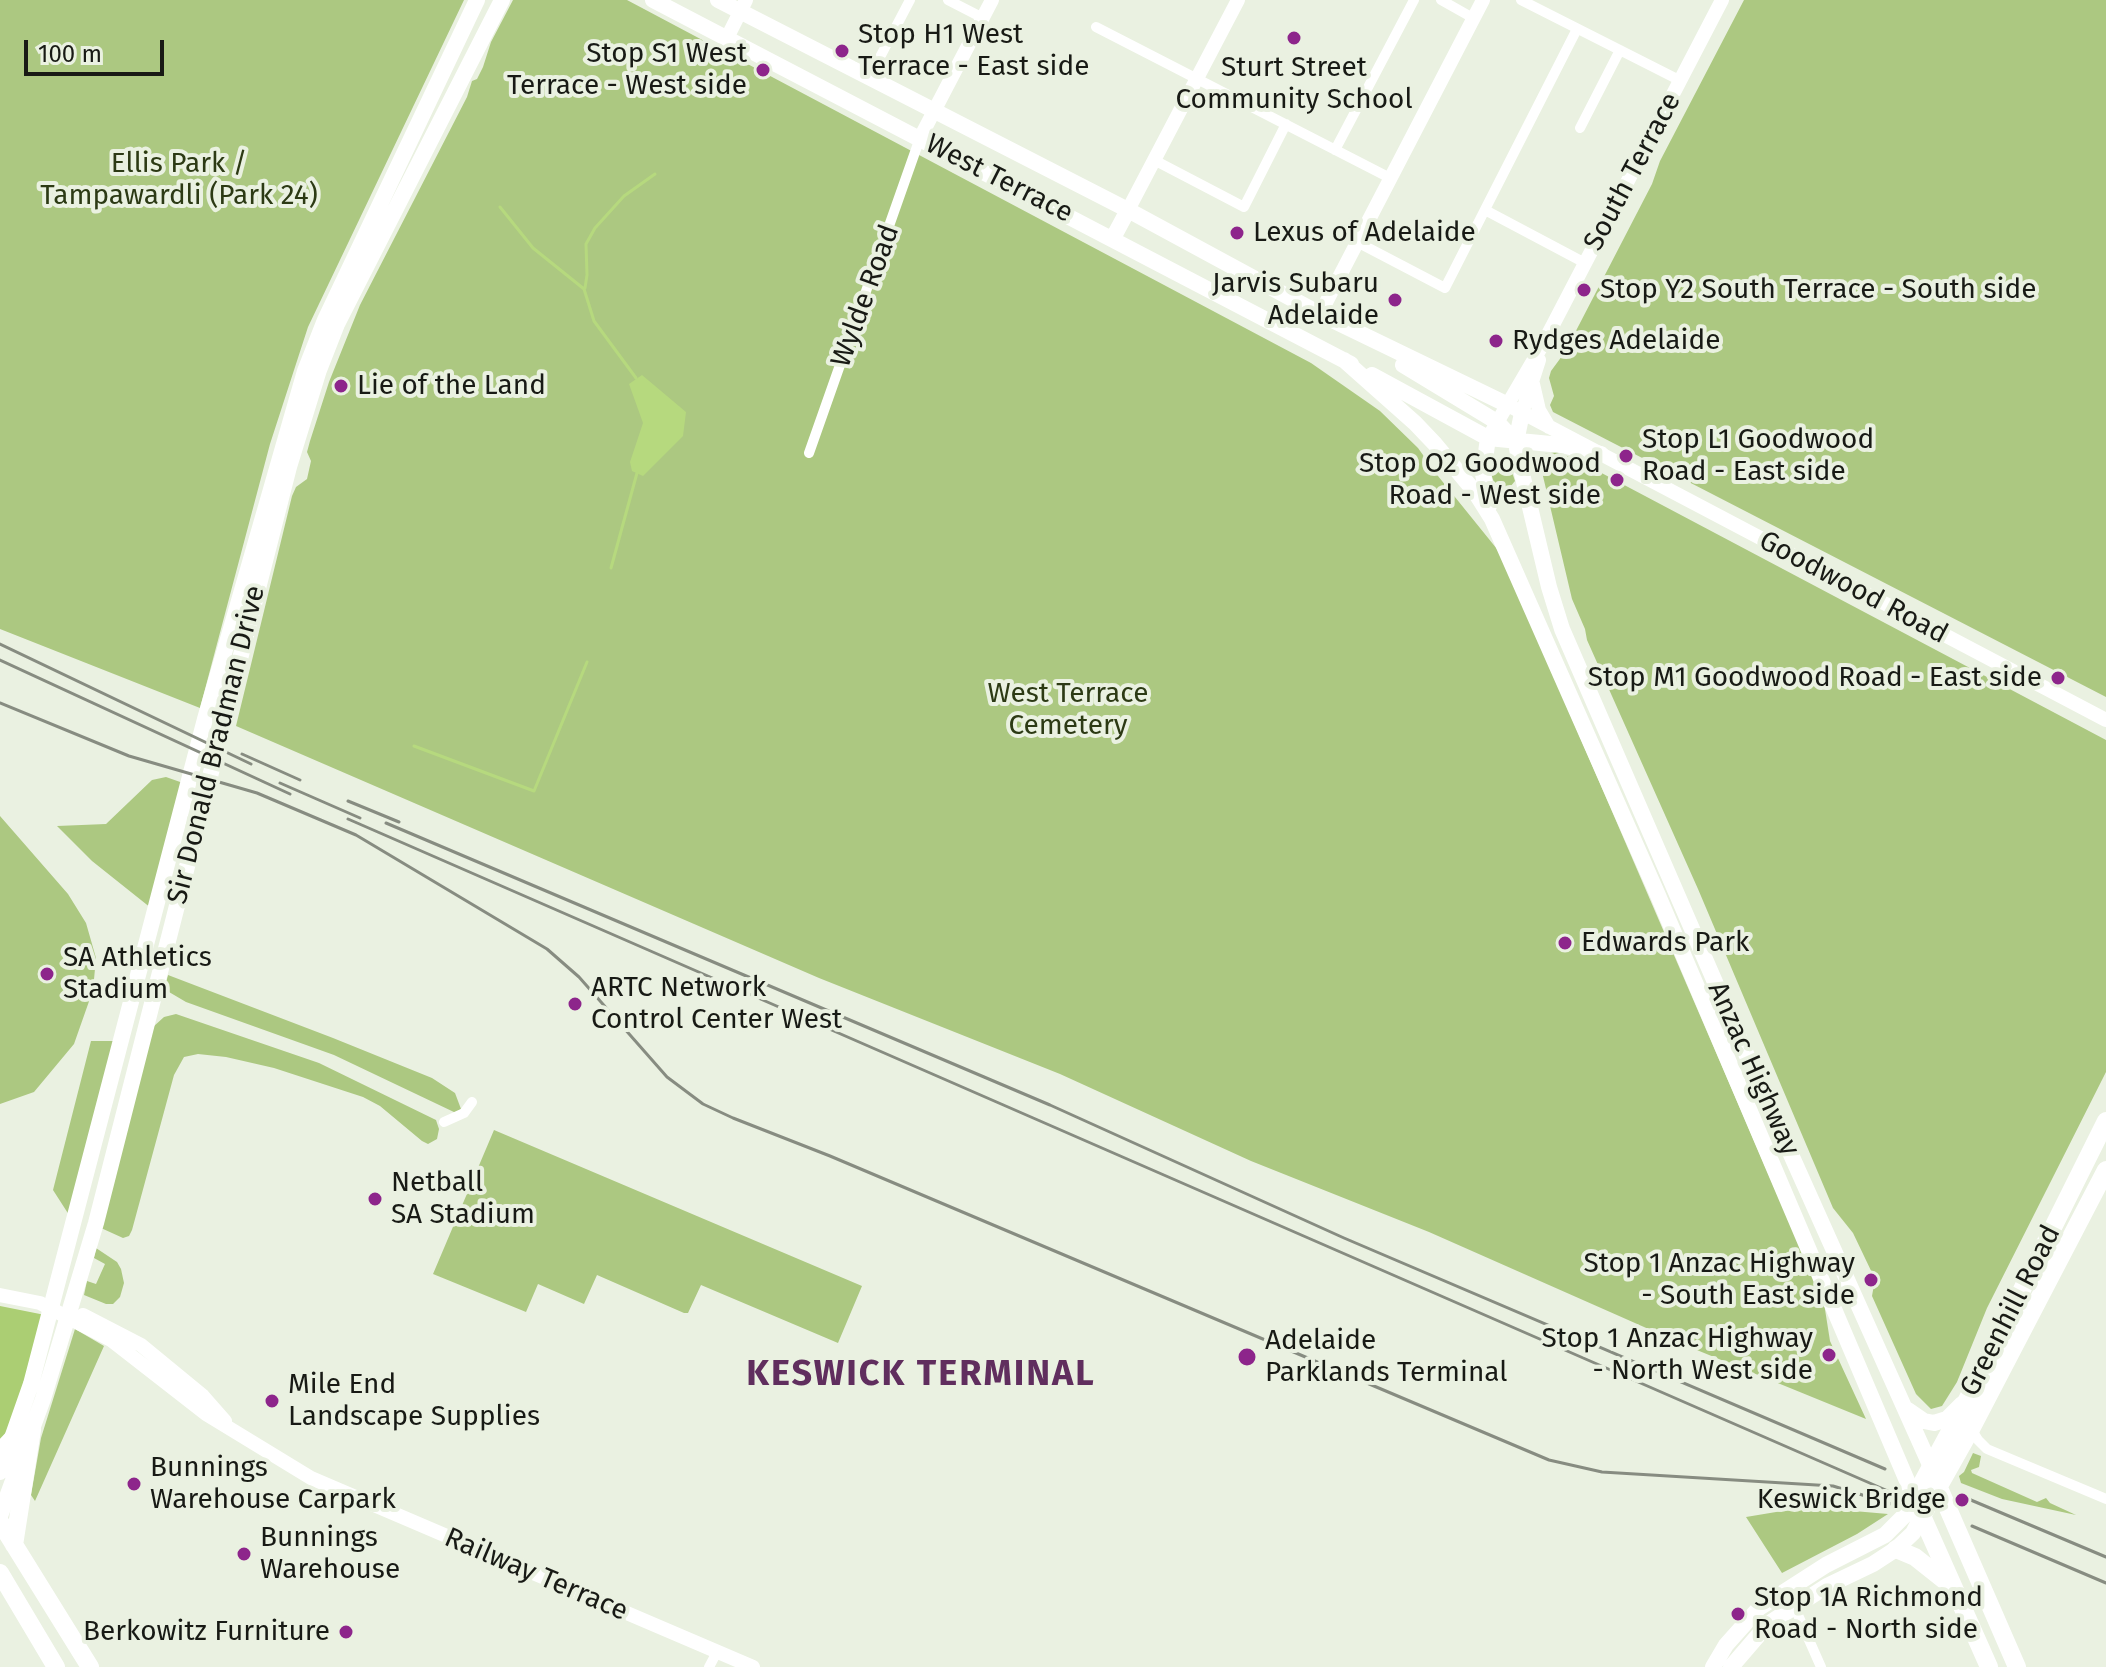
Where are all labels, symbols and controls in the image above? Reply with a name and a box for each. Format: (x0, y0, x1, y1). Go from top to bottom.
place label: Stop H1 West Terrace - East side (858, 18, 1089, 84)
scale bar (28, 24, 168, 74)
marker: Sturt Street Community School (1285, 29, 1303, 47)
place label: Stop S1 West Terrace - West side (507, 37, 747, 103)
text: 100 m (38, 40, 102, 68)
marker: Stop H1 West Terrace - East side (833, 42, 851, 60)
place label: Sturt Street Community School (1175, 51, 1413, 117)
marker: Stop S1 West Terrace - West side (754, 61, 772, 79)
street label: South Terrace (1577, 87, 1689, 257)
street label: West Terrace (920, 128, 1078, 230)
park label: Ellis Park / Tampawardli (Park 24) (40, 147, 318, 213)
place label: Lexus of Adelaide (1253, 216, 1476, 250)
street label: Wylde Road (825, 220, 907, 372)
marker: Lexus of Adelaide (1228, 224, 1246, 242)
place label: Jarvis Subaru Adelaide (1212, 267, 1379, 333)
place label: Stop Y2 South Terrace - South side (1600, 273, 2036, 307)
marker: Stop Y2 South Terrace - South side (1575, 281, 1593, 299)
marker: Jarvis Subaru Adelaide (1386, 291, 1404, 309)
place label: Rydges Adelaide (1512, 324, 1720, 358)
marker: Rydges Adelaide (1487, 332, 1505, 350)
place label: Lie of the Land (357, 369, 546, 403)
marker: Lie of the Land (332, 377, 350, 395)
place label: Stop L1 Goodwood Road - East side (1642, 423, 1874, 489)
place label: Stop O2 Goodwood Road - West side (1359, 447, 1601, 513)
marker: Stop L1 Goodwood Road - East side (1617, 447, 1635, 465)
marker: Stop O2 Goodwood Road - West side (1608, 471, 1626, 489)
street label: Goodwood Road (1753, 524, 1953, 652)
street label: Sir Donald Bradman Drive (161, 582, 273, 908)
place label: Stop M1 Goodwood Road - East side (1588, 661, 2042, 695)
marker: Stop M1 Goodwood Road - East side (2049, 669, 2067, 687)
park label: West Terrace Cemetery (988, 677, 1148, 743)
place label: Edwards Park (1581, 926, 1749, 960)
marker: Edwards Park (1556, 934, 1574, 952)
place label: SA Athletics Stadium (63, 941, 212, 1007)
marker: SA Athletics Stadium (38, 965, 56, 983)
place label: ARTC Network Control Center West (591, 971, 842, 1037)
street label: Anzac Highway (1700, 977, 1806, 1161)
marker: ARTC Network Control Center West (566, 995, 584, 1013)
place label: Netball SA Stadium (391, 1166, 535, 1232)
marker: Netball SA Stadium (366, 1190, 384, 1208)
street label: Greenhill Road (1954, 1220, 2068, 1402)
place label: Stop 1 Anzac Highway - South East side (1584, 1247, 1855, 1313)
marker: Stop 1 Anzac Highway - South East side (1862, 1271, 1880, 1289)
place label: Stop 1 Anzac Highway - North West side (1542, 1322, 1813, 1388)
place label: Adelaide Parklands Terminal (1265, 1324, 1508, 1390)
marker: Adelaide Parklands Terminal (1236, 1346, 1258, 1368)
marker: Stop 1 Anzac Highway - North West side (1820, 1346, 1838, 1364)
district label: KESWICK TERMINAL (746, 1353, 1096, 1397)
place label: Mile End Landscape Supplies (288, 1368, 540, 1434)
marker: Mile End Landscape Supplies (263, 1392, 281, 1410)
place label: Bunnings Warehouse Carpark (150, 1451, 396, 1517)
marker: Bunnings Warehouse Carpark (125, 1475, 143, 1493)
place label: Keswick Bridge (1757, 1483, 1946, 1517)
marker: Keswick Bridge (1953, 1491, 1971, 1509)
place label: Bunnings Warehouse (260, 1521, 400, 1587)
street label: Railway Terrace (439, 1521, 633, 1629)
marker: Bunnings Warehouse (235, 1545, 253, 1563)
place label: Stop 1A Richmond Road - North side (1754, 1581, 1983, 1647)
marker: Stop 1A Richmond Road - North side (1729, 1605, 1747, 1623)
place label: Berkowitz Furniture (83, 1615, 330, 1649)
marker: Berkowitz Furniture (337, 1623, 355, 1641)

